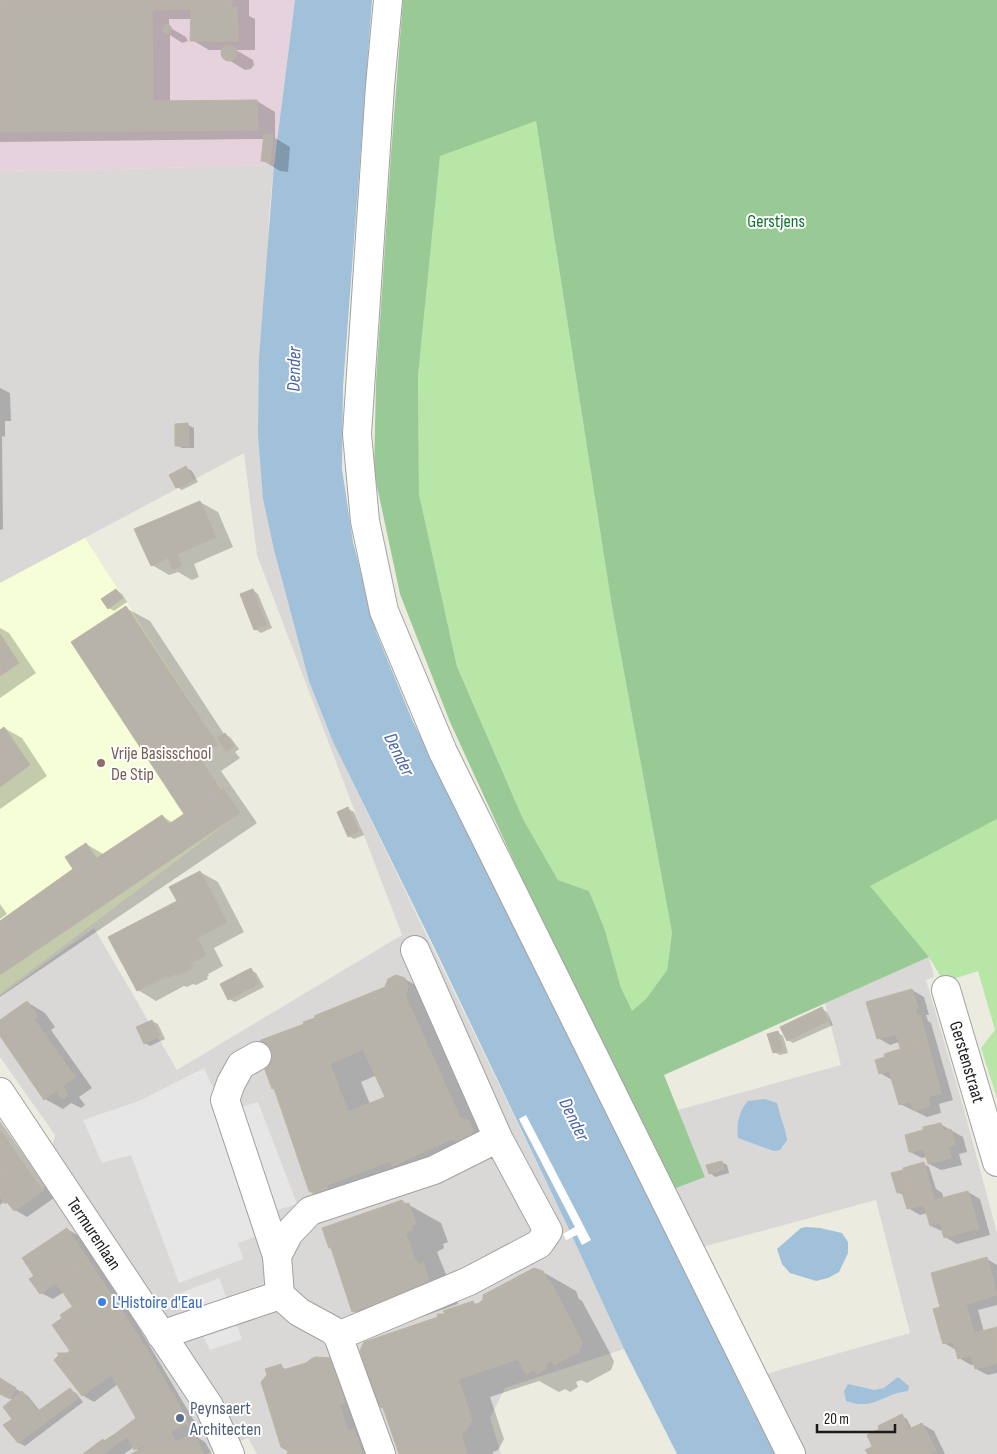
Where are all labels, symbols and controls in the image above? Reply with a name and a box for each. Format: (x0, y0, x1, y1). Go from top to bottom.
park label: Gerstjens (747, 211, 805, 232)
water label: Dender (283, 346, 306, 392)
water label: Dender (378, 729, 419, 781)
place label: Vrije Basisschool De Stip (111, 743, 211, 785)
marker: Vrije Basisschool De Stip (95, 757, 107, 769)
street label: Gerstenstraat (945, 1019, 989, 1106)
water label: Dender (553, 1094, 594, 1146)
street label: Termurenlaan (62, 1194, 125, 1274)
place label: L'Histoire d'Eau (112, 1292, 203, 1313)
marker: L'Histoire d'Eau (96, 1296, 108, 1308)
place label: Peynsaert Architecten (189, 1398, 261, 1440)
scale bar (817, 1402, 894, 1434)
text: 20 m (824, 1410, 849, 1429)
marker: Peynsaert Architecten (174, 1412, 186, 1424)

